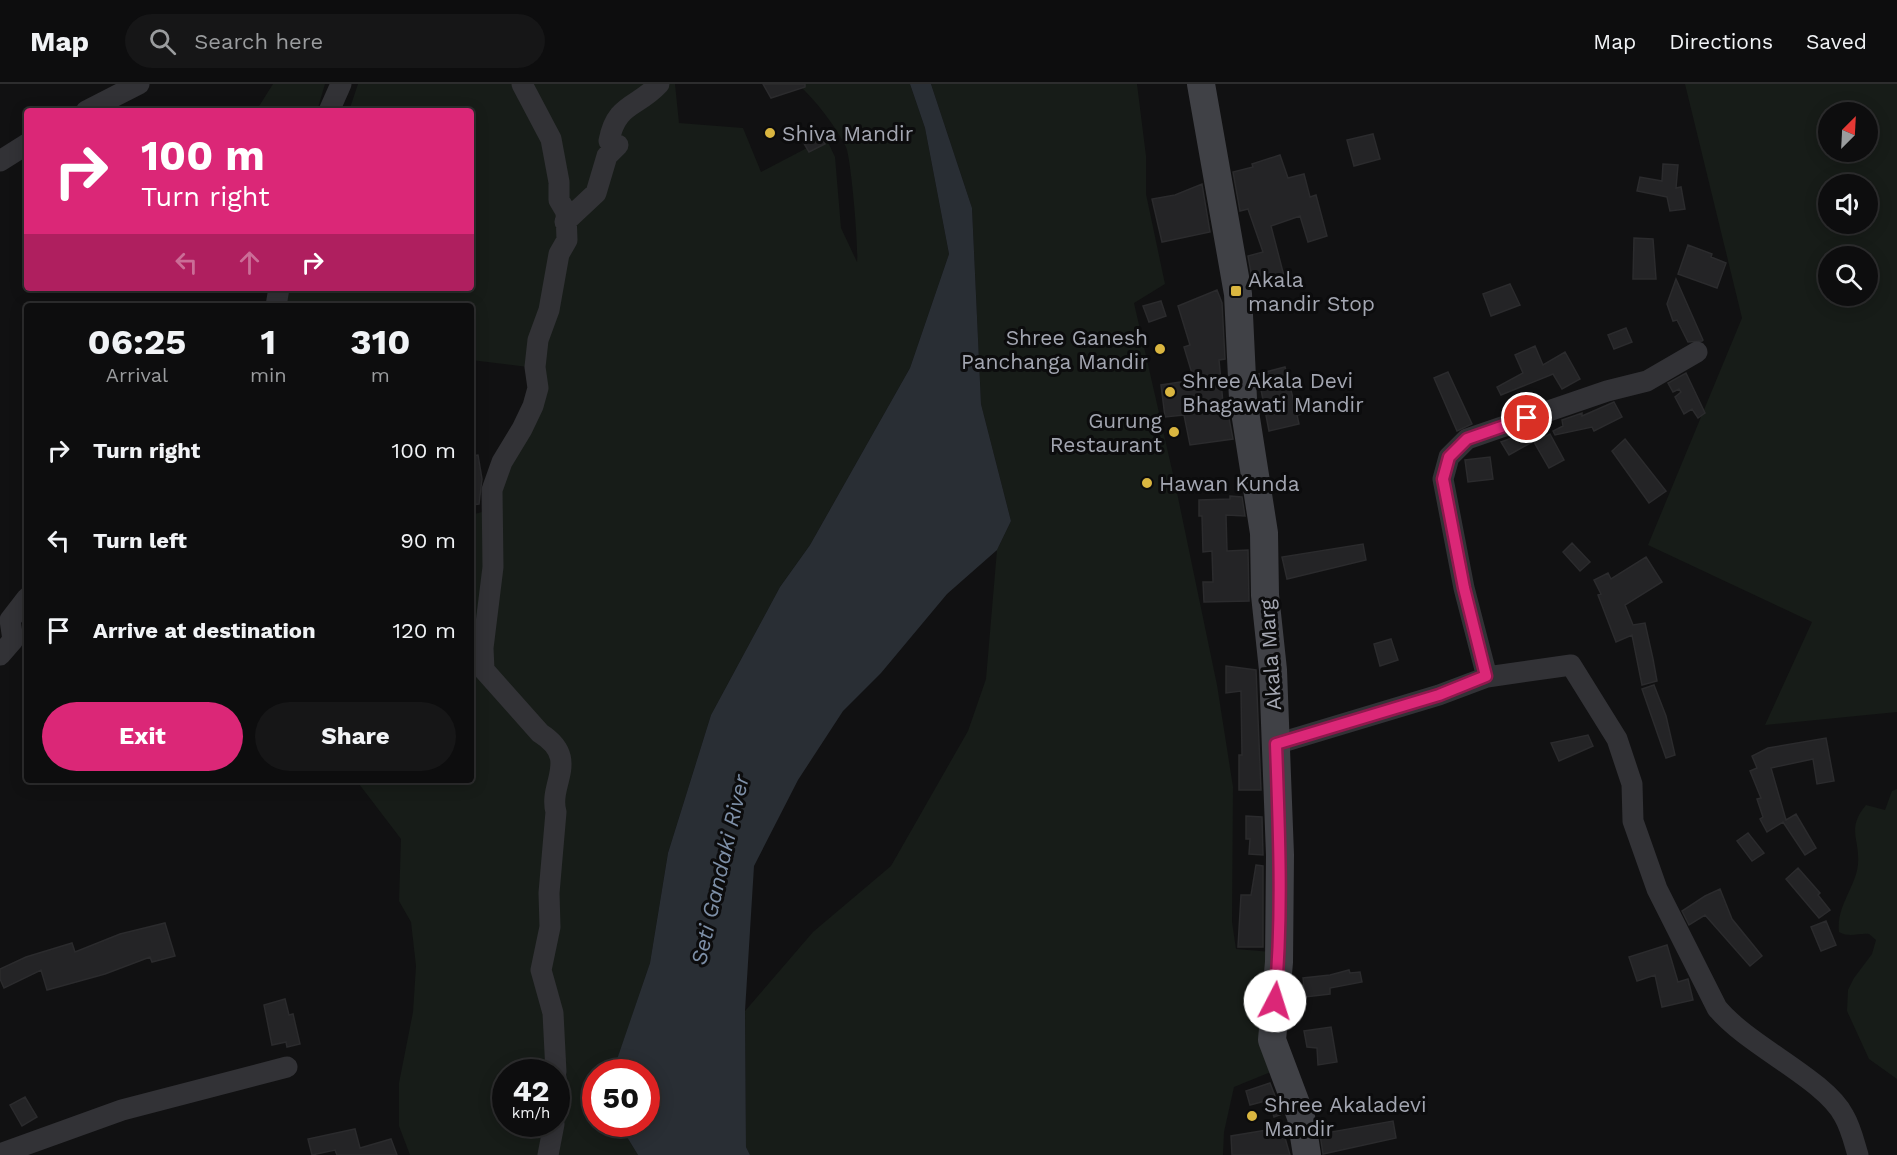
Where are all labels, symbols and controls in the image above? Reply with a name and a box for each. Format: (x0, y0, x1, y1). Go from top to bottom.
search box (125, 14, 545, 68)
text: Map (30, 25, 89, 58)
icon: search (146, 25, 179, 58)
text: Search here (194, 29, 323, 54)
text: Map (1593, 29, 1636, 54)
text: Directions (1669, 29, 1773, 54)
text: Saved (1806, 29, 1867, 54)
north arrow (1818, 102, 1878, 162)
map controls (1818, 102, 1878, 306)
place label: Shiva Mandir (782, 121, 914, 146)
marker: Shiva Mandir (763, 126, 777, 140)
text: 100 m (141, 131, 265, 180)
icon: right (42, 132, 120, 210)
button: sound (1818, 174, 1878, 234)
text: Turn right (141, 181, 270, 213)
icon: left (170, 246, 203, 279)
icon: ahead (233, 246, 266, 279)
icon: right (296, 246, 329, 279)
button: search (1818, 246, 1878, 306)
place label: Akala mandir Stop (1248, 267, 1375, 316)
marker: Akala mandir Stop (1229, 284, 1243, 298)
text: 06:25 (88, 321, 186, 363)
text: 1 (261, 321, 276, 363)
text: 310 (350, 321, 410, 363)
place label: Shree Ganesh Panchanga Mandir (961, 325, 1148, 374)
marker: Shree Ganesh Panchanga Mandir (1153, 342, 1167, 356)
text: Arrival (106, 363, 168, 387)
text: min (250, 363, 287, 387)
text: m (371, 363, 390, 387)
place label: Shree Akala Devi Bhagawati Mandir (1182, 368, 1364, 417)
marker: Shree Akala Devi Bhagawati Mandir (1163, 385, 1177, 399)
pin (1501, 392, 1552, 443)
icon: arrive (1510, 401, 1543, 434)
place label: Gurung Restaurant (1050, 408, 1163, 457)
marker: Gurung Restaurant (1167, 425, 1181, 439)
icon: right (42, 434, 75, 467)
text: Turn right (93, 438, 200, 463)
text: 100 m (392, 438, 456, 463)
place label: Hawan Kunda (1159, 471, 1300, 496)
marker: Hawan Kunda (1140, 476, 1154, 490)
icon: left (42, 524, 75, 557)
text: Turn left (93, 528, 187, 553)
text: 90 m (400, 528, 456, 553)
street label: Akala Marg (1254, 598, 1286, 711)
icon: arrive (42, 614, 75, 647)
text: Arrive at destination (93, 618, 316, 643)
text: 120 m (392, 618, 456, 643)
button: Exit (42, 702, 243, 771)
button: Share (255, 702, 456, 771)
water label: Seti Gandaki River (686, 771, 754, 968)
position arrow (1243, 969, 1307, 1033)
speed limit sign: 50 (582, 1059, 660, 1137)
text: 42 (513, 1073, 549, 1108)
place label: Shree Akaladevi Mandir (1264, 1092, 1427, 1141)
text: km/h (512, 1104, 550, 1122)
marker: Shree Akaladevi Mandir (1245, 1109, 1259, 1123)

